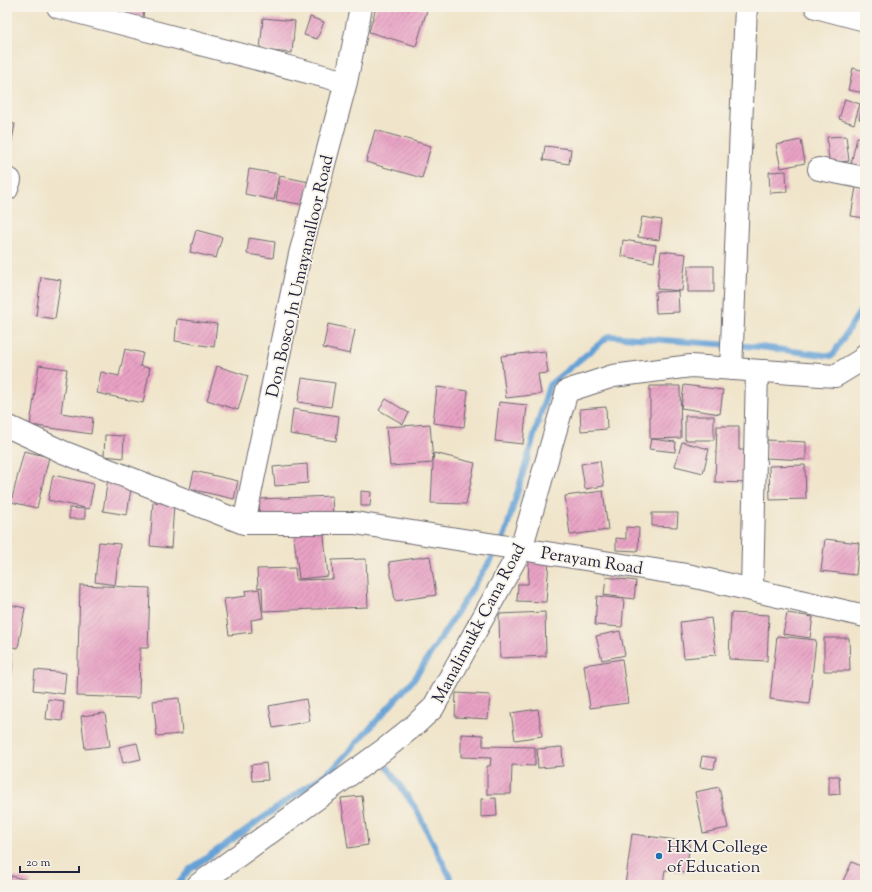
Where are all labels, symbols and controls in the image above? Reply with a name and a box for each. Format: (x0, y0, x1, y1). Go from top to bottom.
street label: Don Bosco Jn Umayanalloor Road (261, 152, 341, 400)
street label: Manalimukk Cana Road (427, 539, 532, 708)
street label: Perayam Road (539, 542, 645, 582)
place label: HKM College of Education (667, 836, 768, 880)
scale bar (20, 848, 79, 874)
marker: HKM College of Education (654, 851, 664, 861)
text: 20 m (26, 854, 51, 872)

